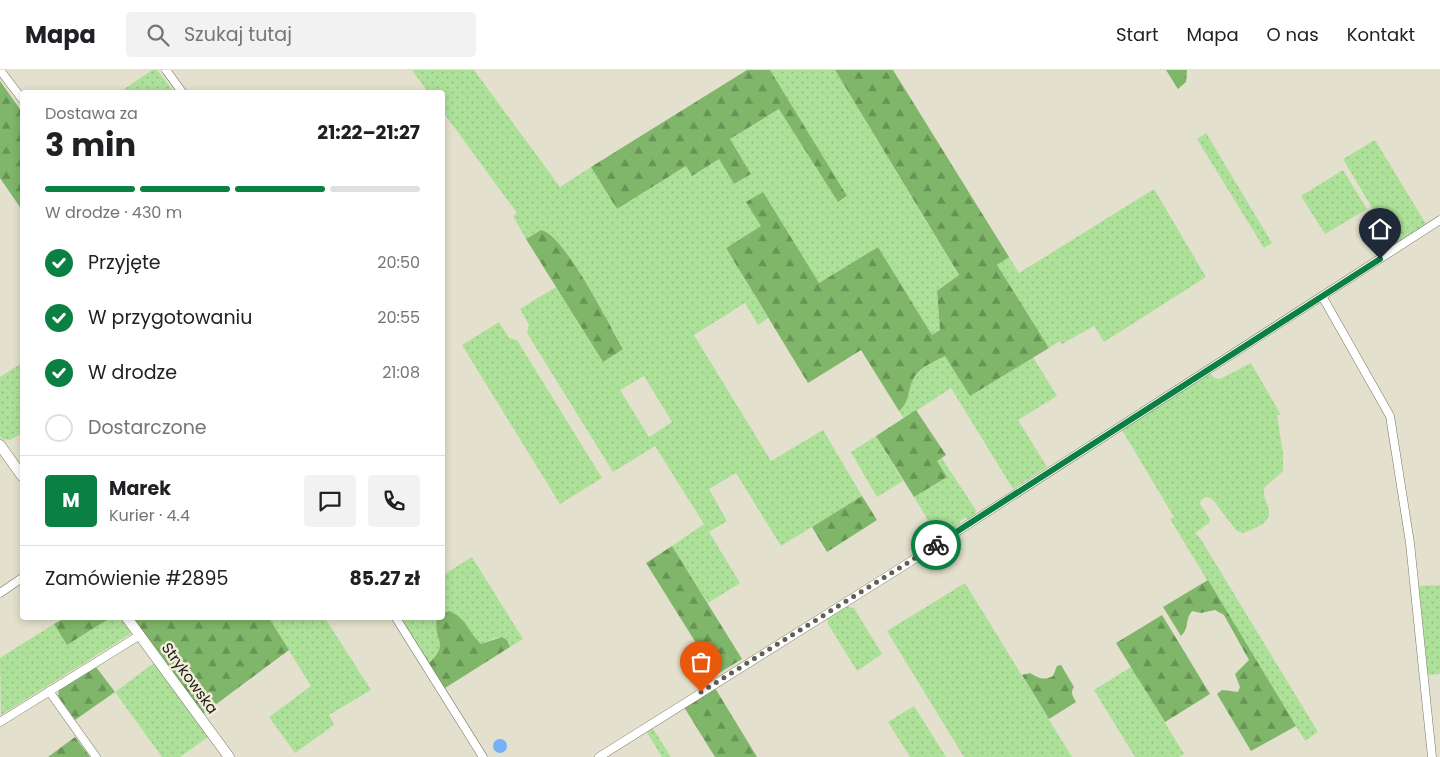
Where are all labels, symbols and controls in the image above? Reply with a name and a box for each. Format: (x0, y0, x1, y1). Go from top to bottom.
search box (126, 12, 476, 57)
text: Mapa (25, 18, 96, 51)
icon: search (144, 21, 172, 49)
text: Szukaj tutaj (184, 21, 292, 48)
text: Start (1116, 22, 1159, 47)
text: Mapa (1187, 22, 1239, 47)
text: O nas (1267, 22, 1319, 47)
text: Kontakt (1347, 22, 1415, 47)
text: Dostawa za (45, 102, 138, 125)
text: 21:22–21:27 (317, 119, 420, 146)
text: 3 min (45, 122, 136, 167)
text: W drodze · 430 m (45, 201, 182, 224)
pin (1359, 208, 1401, 259)
icon: home (1366, 215, 1394, 243)
icon: check (45, 249, 73, 277)
text: Przyjęte (88, 249, 161, 276)
text: 20:50 (377, 251, 420, 274)
icon: check (45, 304, 73, 332)
text: W przygotowaniu (88, 304, 252, 331)
text: 20:55 (377, 306, 420, 329)
icon: check (45, 359, 73, 387)
text: W drodze (88, 359, 177, 386)
text: 21:08 (382, 361, 420, 384)
text: Dostarczone (88, 414, 207, 441)
text: Marek (109, 475, 171, 502)
button: chat (304, 475, 356, 527)
button: phone (368, 475, 420, 527)
text: M (62, 487, 80, 514)
text: Kurier · 4.4 (109, 504, 190, 527)
courier (911, 520, 961, 570)
icon: bike (922, 531, 950, 559)
text: Zamówienie #2895 (45, 565, 228, 592)
text: 85.27 zł (349, 565, 420, 592)
street label: Strykowska (157, 638, 223, 718)
pin (680, 641, 722, 692)
icon: bag (687, 648, 715, 676)

